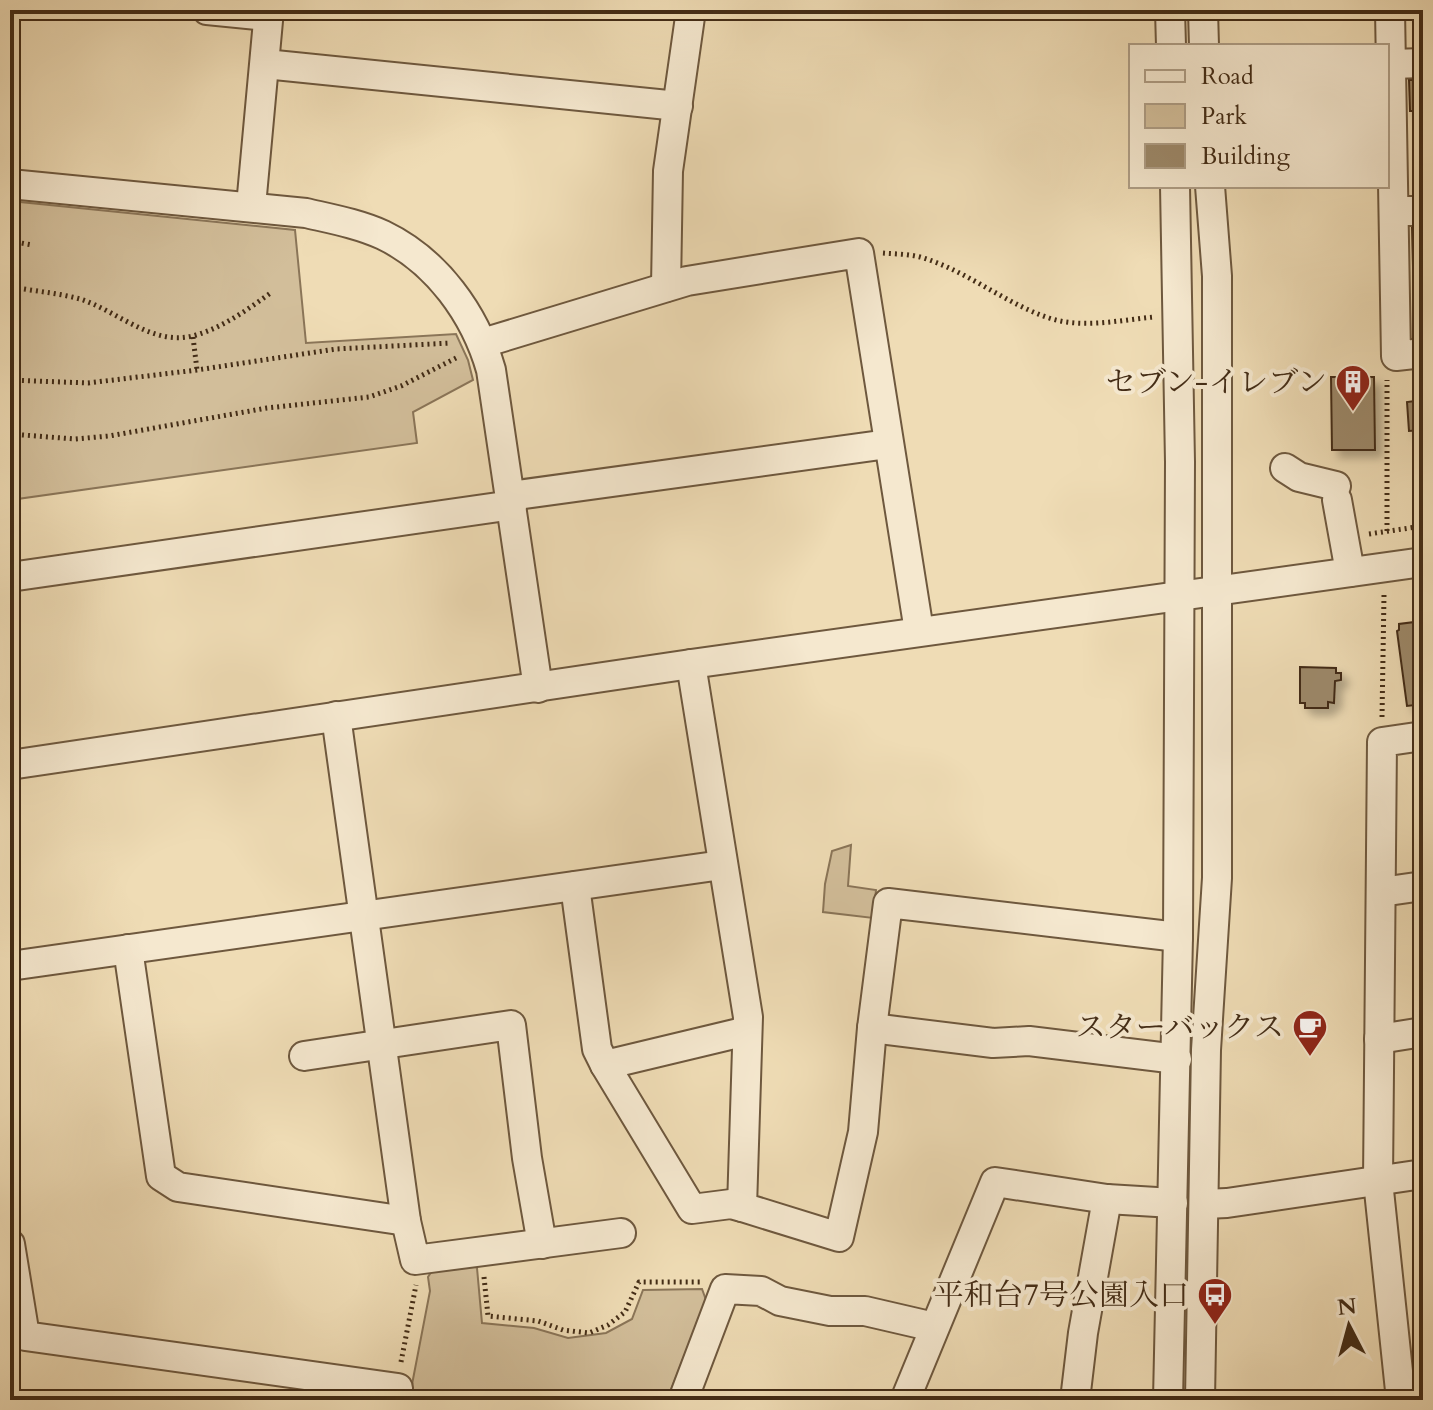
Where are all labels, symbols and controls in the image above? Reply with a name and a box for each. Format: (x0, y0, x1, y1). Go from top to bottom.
legend (1129, 44, 1389, 188)
text: Road (1201, 60, 1254, 93)
text: Park (1201, 100, 1247, 133)
text: Building (1201, 140, 1291, 173)
place label: セブン-イレブン (1106, 362, 1327, 403)
building icon: セブン-イレブン (1334, 363, 1372, 413)
place label: スターバックス (1076, 1007, 1284, 1048)
cafe icon: スターバックス (1291, 1008, 1329, 1058)
place label: 平和台7号公園入口 (934, 1275, 1189, 1316)
bus stop icon: 平和台7号公園入口 (1196, 1276, 1234, 1326)
north arrow (1309, 1286, 1389, 1366)
text: N (1336, 1291, 1358, 1323)

